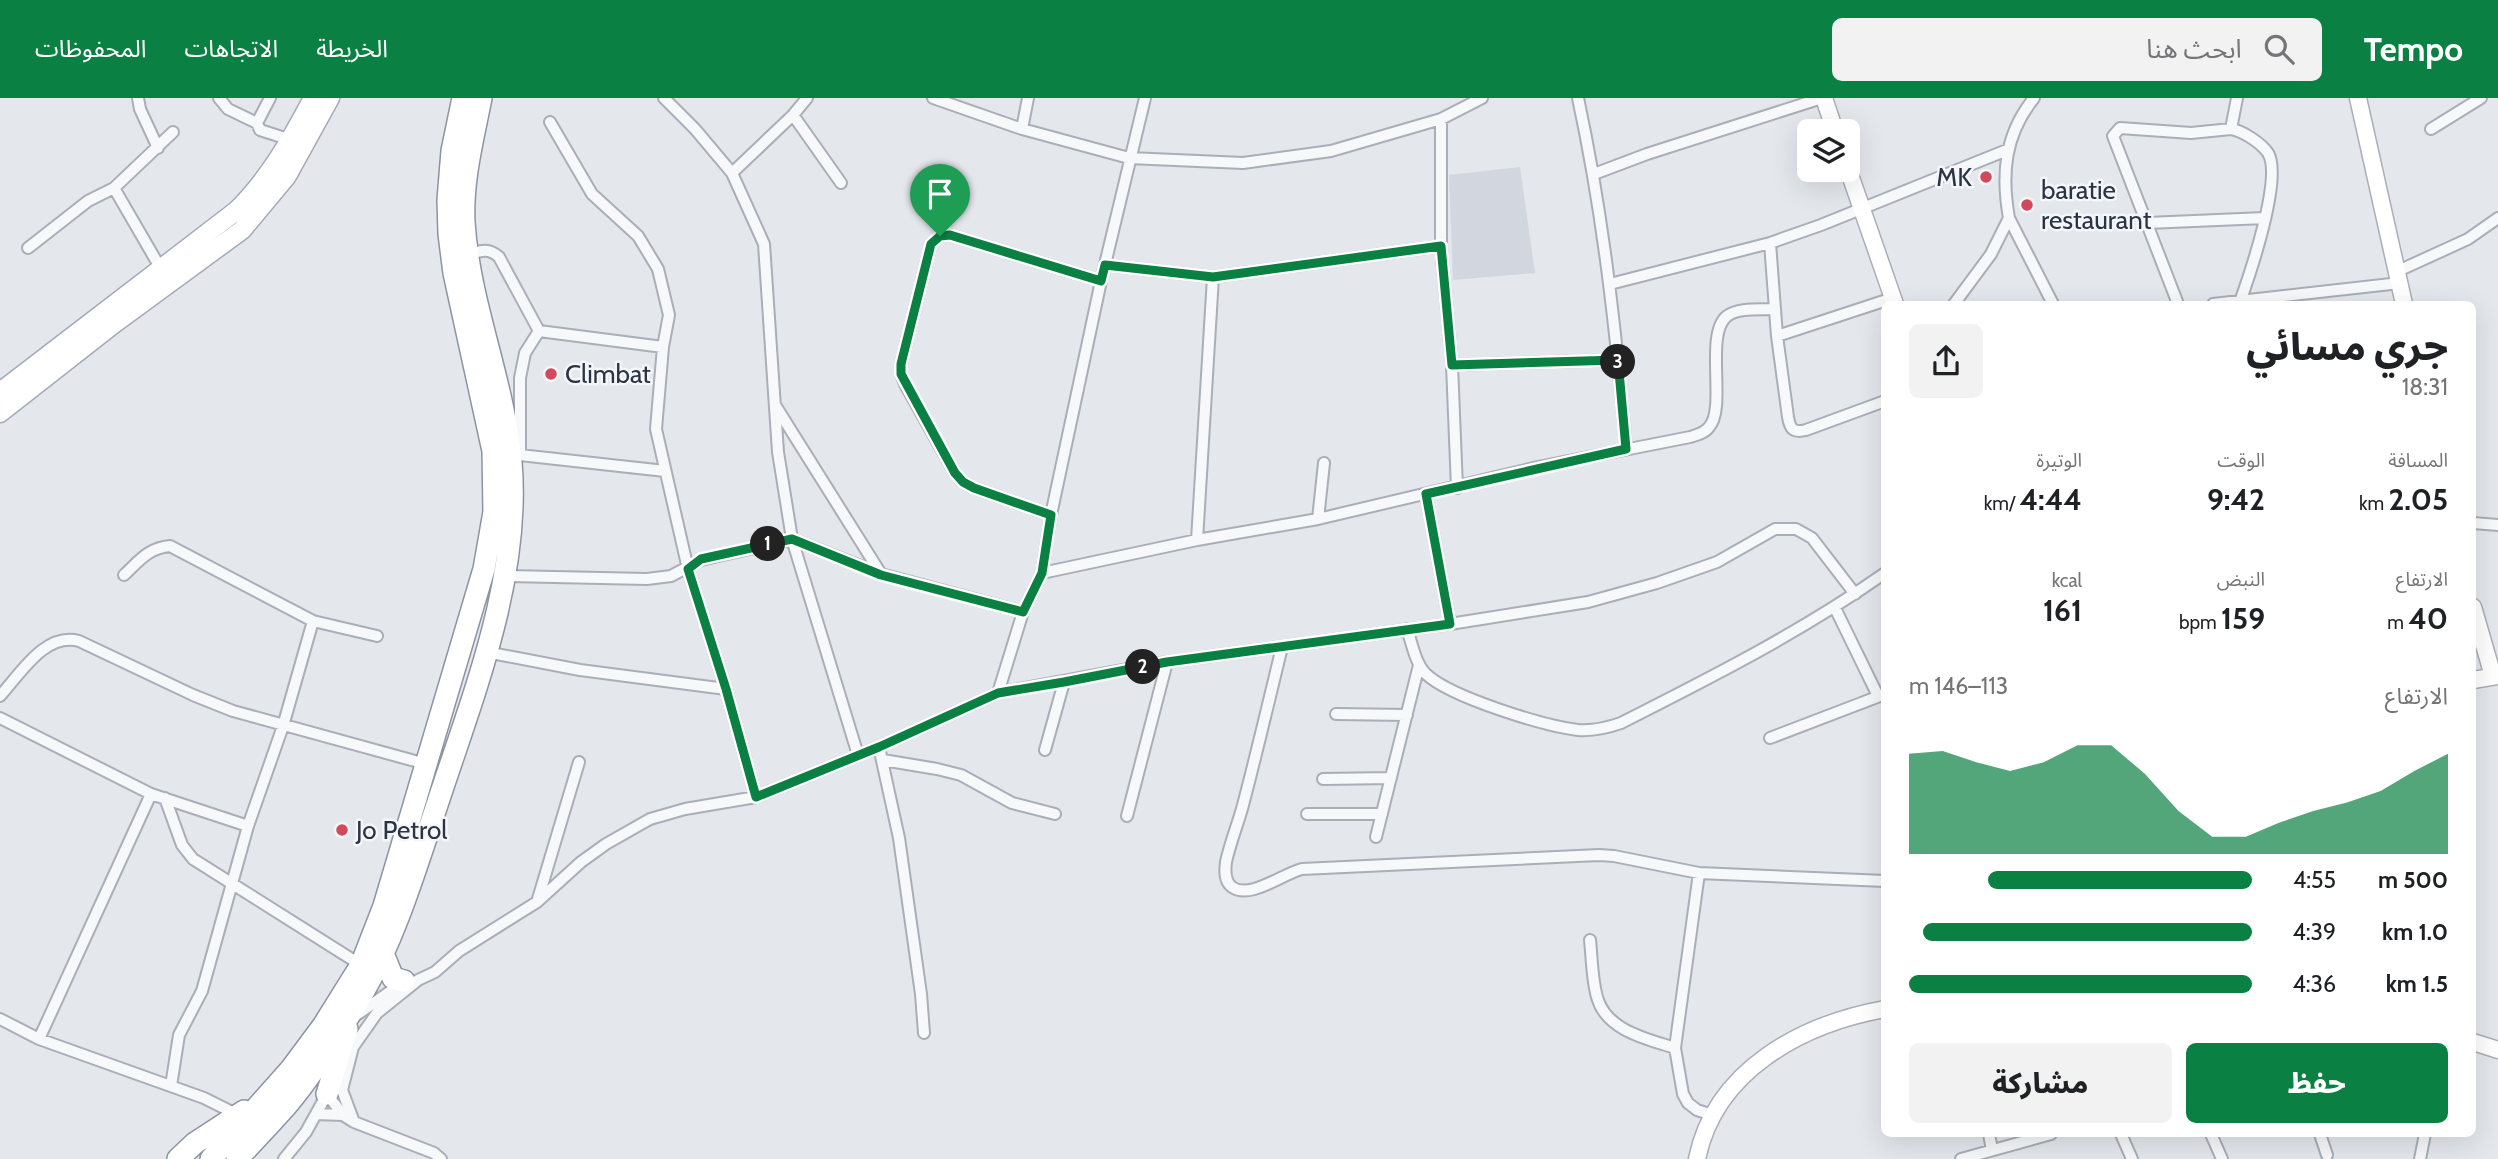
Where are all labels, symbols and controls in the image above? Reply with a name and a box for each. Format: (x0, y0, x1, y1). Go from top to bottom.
search box (1832, 18, 2322, 81)
text: Tempo (2364, 29, 2463, 69)
icon: search (2260, 30, 2298, 68)
text: ابحث هنا (2146, 33, 2242, 65)
text: المحفوظات (35, 34, 146, 63)
text: الاتجاهات (184, 34, 278, 63)
text: الخريطة (316, 34, 388, 63)
map controls (1797, 119, 1860, 182)
button: layers (1797, 119, 1860, 182)
place label: MK (1936, 161, 1972, 193)
pin (910, 164, 970, 236)
marker: MK (1978, 169, 1994, 185)
place label: baratie restaurant (2041, 174, 2152, 236)
icon: arrive (921, 175, 959, 213)
marker: baratie restaurant (2019, 197, 2035, 213)
text: جري مسائي (2246, 323, 2448, 370)
button: share (1909, 324, 1983, 398)
pin: 3 (1600, 344, 1636, 380)
text: 3 (1612, 350, 1623, 373)
place label: Climbat (565, 358, 651, 390)
marker: Climbat (543, 366, 559, 382)
text: 18:31 (2402, 373, 2448, 401)
text: الوتيرة (2036, 449, 2082, 472)
text: الوقت (2217, 449, 2265, 472)
text: المسافة (2388, 449, 2448, 472)
text: 4:44 (2019, 481, 2082, 518)
text: 9:42 (2207, 481, 2265, 518)
text: 2.05 (2388, 481, 2448, 518)
text: /km (1984, 492, 2019, 515)
text: km (2359, 492, 2388, 515)
pin: 1 (750, 526, 786, 562)
text: 1 (764, 532, 771, 555)
text: النبض (2217, 568, 2265, 591)
text: الارتفاع (2396, 568, 2448, 591)
text: kcal (2052, 569, 2082, 592)
text: 161 (2043, 592, 2082, 629)
text: 159 (2221, 600, 2265, 637)
text: 40 (2408, 600, 2448, 637)
text: bpm (2179, 611, 2221, 634)
text: m (2387, 611, 2408, 634)
pin: 2 (1126, 650, 1160, 684)
text: 2 (1137, 655, 1148, 678)
text: 113–146 m (1909, 672, 2008, 700)
text: الارتفاع (2385, 682, 2448, 710)
place label: Jo Petrol (355, 814, 447, 846)
marker: Jo Petrol (334, 822, 350, 838)
text: 4:55 (2293, 866, 2336, 894)
text: 500 m (2378, 866, 2448, 894)
text: 4:39 (2292, 918, 2336, 946)
text: 1.0 km (2382, 918, 2448, 946)
text: 4:36 (2292, 970, 2336, 998)
text: 1.5 km (2386, 970, 2448, 998)
button: مشاركة (1909, 1043, 2172, 1123)
button: حفظ (2186, 1043, 2448, 1123)

